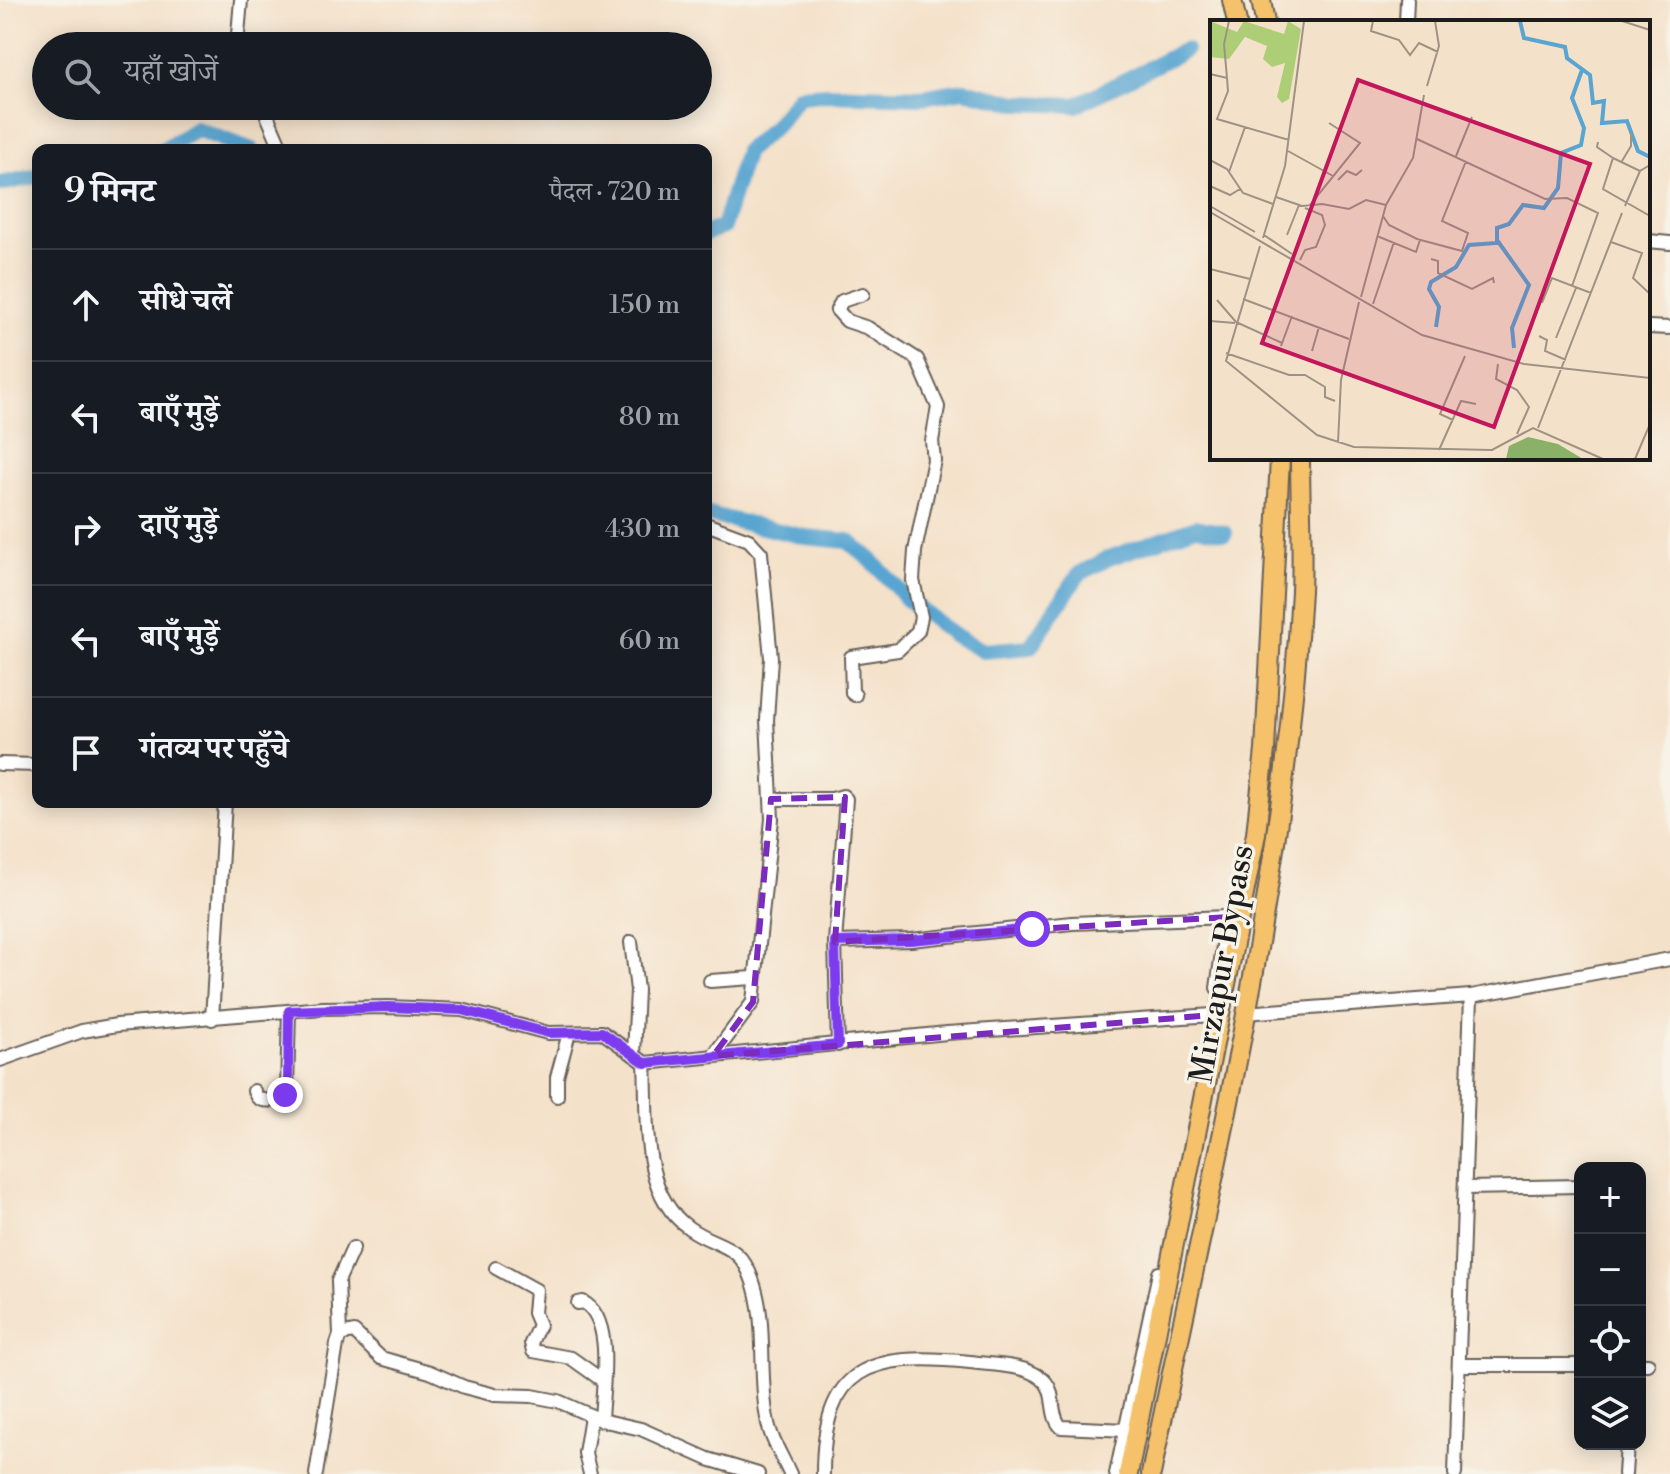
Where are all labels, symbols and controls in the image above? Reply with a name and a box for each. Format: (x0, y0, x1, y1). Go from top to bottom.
inset map (1210, 20, 1650, 460)
search box (32, 32, 712, 120)
text: यहाँ खोजें (124, 53, 218, 91)
icon: search (60, 54, 104, 98)
text: 9 मिनट (64, 171, 155, 213)
text: पैदल · 720 m (549, 176, 680, 208)
text: सीधे चलें (140, 282, 232, 320)
icon: ahead (64, 283, 108, 327)
text: 150 m (609, 289, 680, 321)
text: बाएँ मुड़ें (140, 394, 219, 432)
icon: left (64, 395, 108, 439)
text: 80 m (619, 401, 680, 433)
text: दाएँ मुड़ें (140, 506, 218, 544)
icon: right (64, 507, 108, 551)
text: 430 m (605, 513, 680, 545)
text: बाएँ मुड़ें (140, 618, 219, 656)
icon: left (64, 619, 108, 663)
text: 60 m (619, 625, 680, 657)
text: गंतव्य पर पहुँचे (140, 730, 288, 768)
icon: arrive (64, 731, 108, 775)
street label: Mirzapur Bypass (1181, 842, 1263, 1087)
route start (1014, 911, 1050, 947)
route end (267, 1077, 303, 1113)
map controls (1574, 1162, 1646, 1450)
button: + (1574, 1162, 1646, 1234)
button: − (1574, 1234, 1646, 1306)
button: locate (1574, 1306, 1646, 1378)
button: layers (1574, 1378, 1646, 1450)

